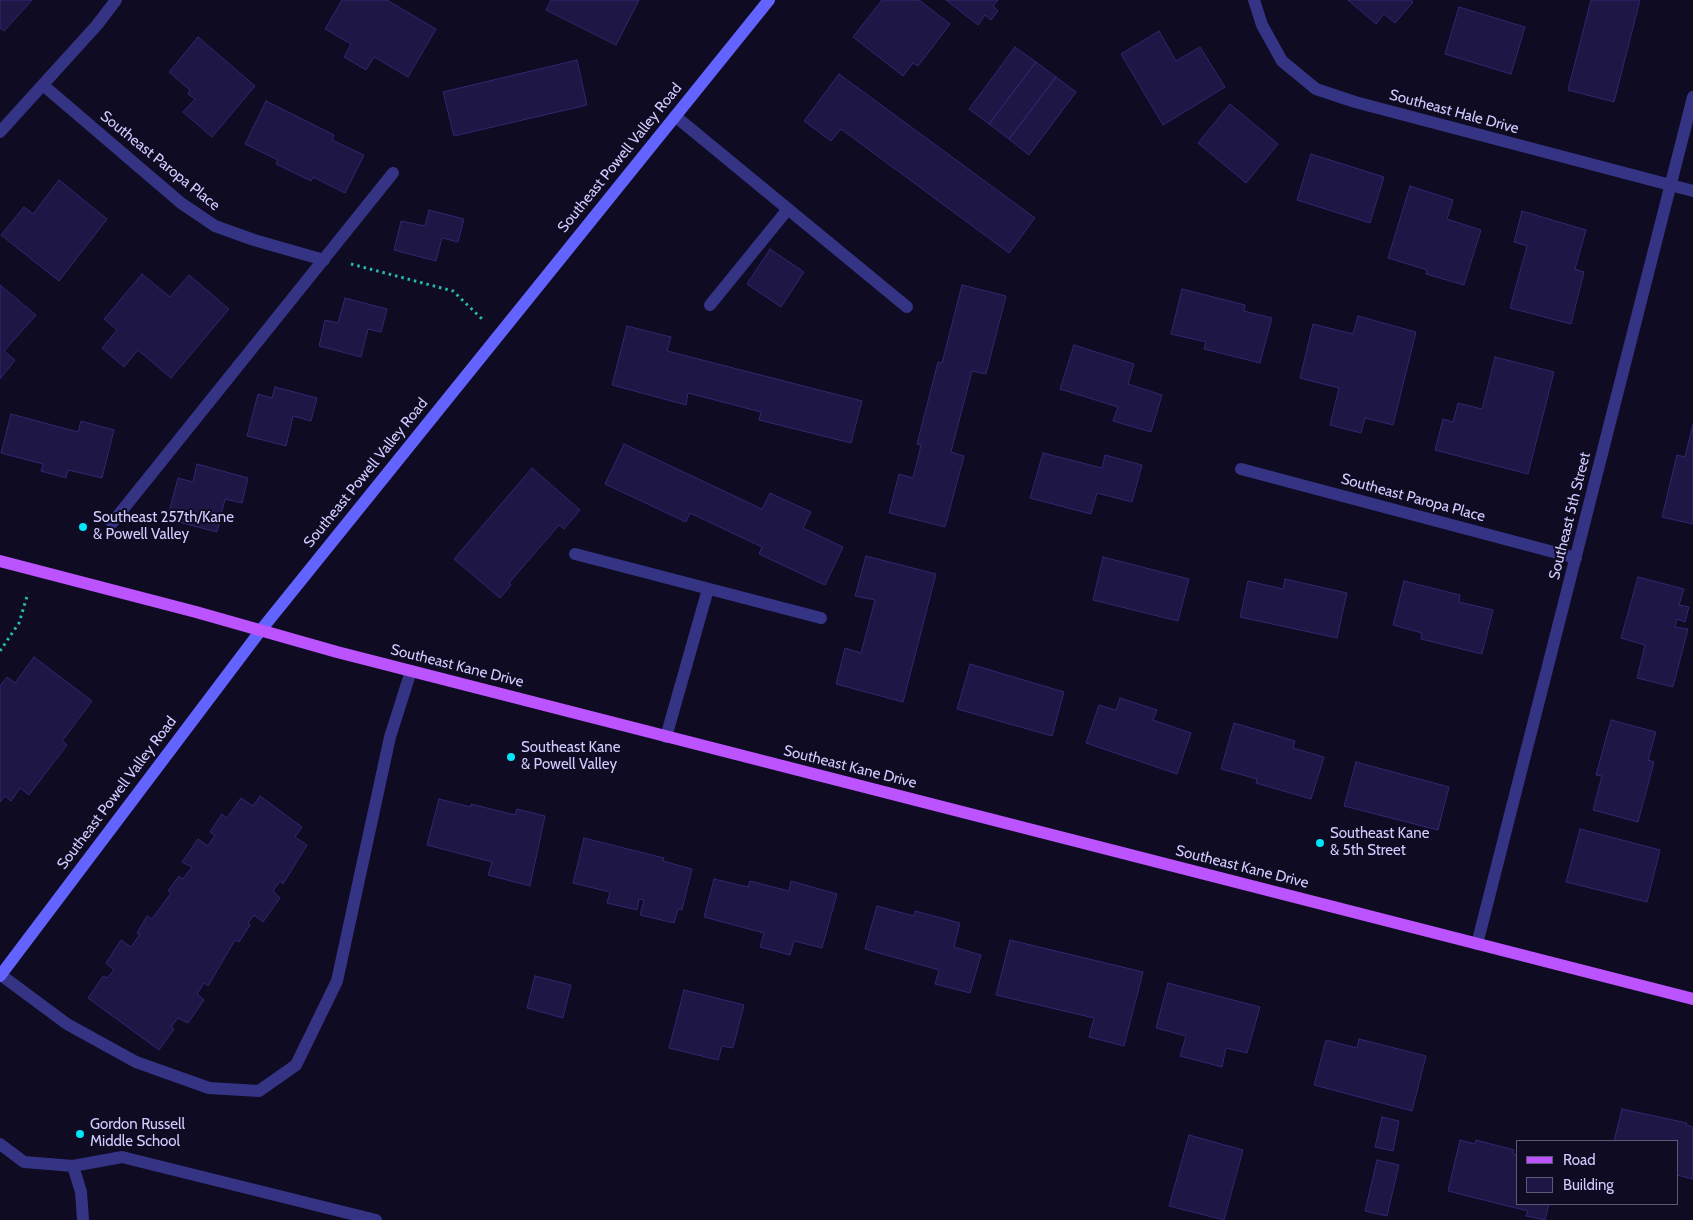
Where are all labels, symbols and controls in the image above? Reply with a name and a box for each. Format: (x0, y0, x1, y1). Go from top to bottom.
street label: Southeast Powell Valley Road (554, 80, 686, 236)
street label: Southeast Hale Drive (1387, 86, 1521, 138)
street label: Southeast Paropa Place (97, 107, 223, 215)
street label: Southeast Powell Valley Road (300, 395, 432, 551)
street label: Southeast 5th Street (1545, 450, 1595, 582)
street label: Southeast Paropa Place (1339, 470, 1487, 526)
place label: Southeast 257th/Kane & Powell Valley (93, 509, 234, 544)
marker: Southeast 257th/Kane & Powell Valley (77, 521, 89, 533)
street label: Southeast Kane Drive (389, 641, 525, 691)
street label: Southeast Powell Valley Road (54, 713, 180, 873)
place label: Southeast Kane & Powell Valley (521, 739, 620, 774)
street label: Southeast Kane Drive (782, 742, 918, 792)
marker: Southeast Kane & Powell Valley (505, 751, 517, 763)
place label: Southeast Kane & 5th Street (1330, 825, 1429, 860)
marker: Southeast Kane & 5th Street (1314, 837, 1326, 849)
street label: Southeast Kane Drive (1174, 842, 1310, 892)
place label: Gordon Russell Middle School (90, 1116, 185, 1151)
marker: Gordon Russell Middle School (74, 1128, 86, 1140)
legend (1516, 1140, 1678, 1205)
text: Road (1563, 1151, 1596, 1169)
text: Building (1563, 1176, 1614, 1194)

